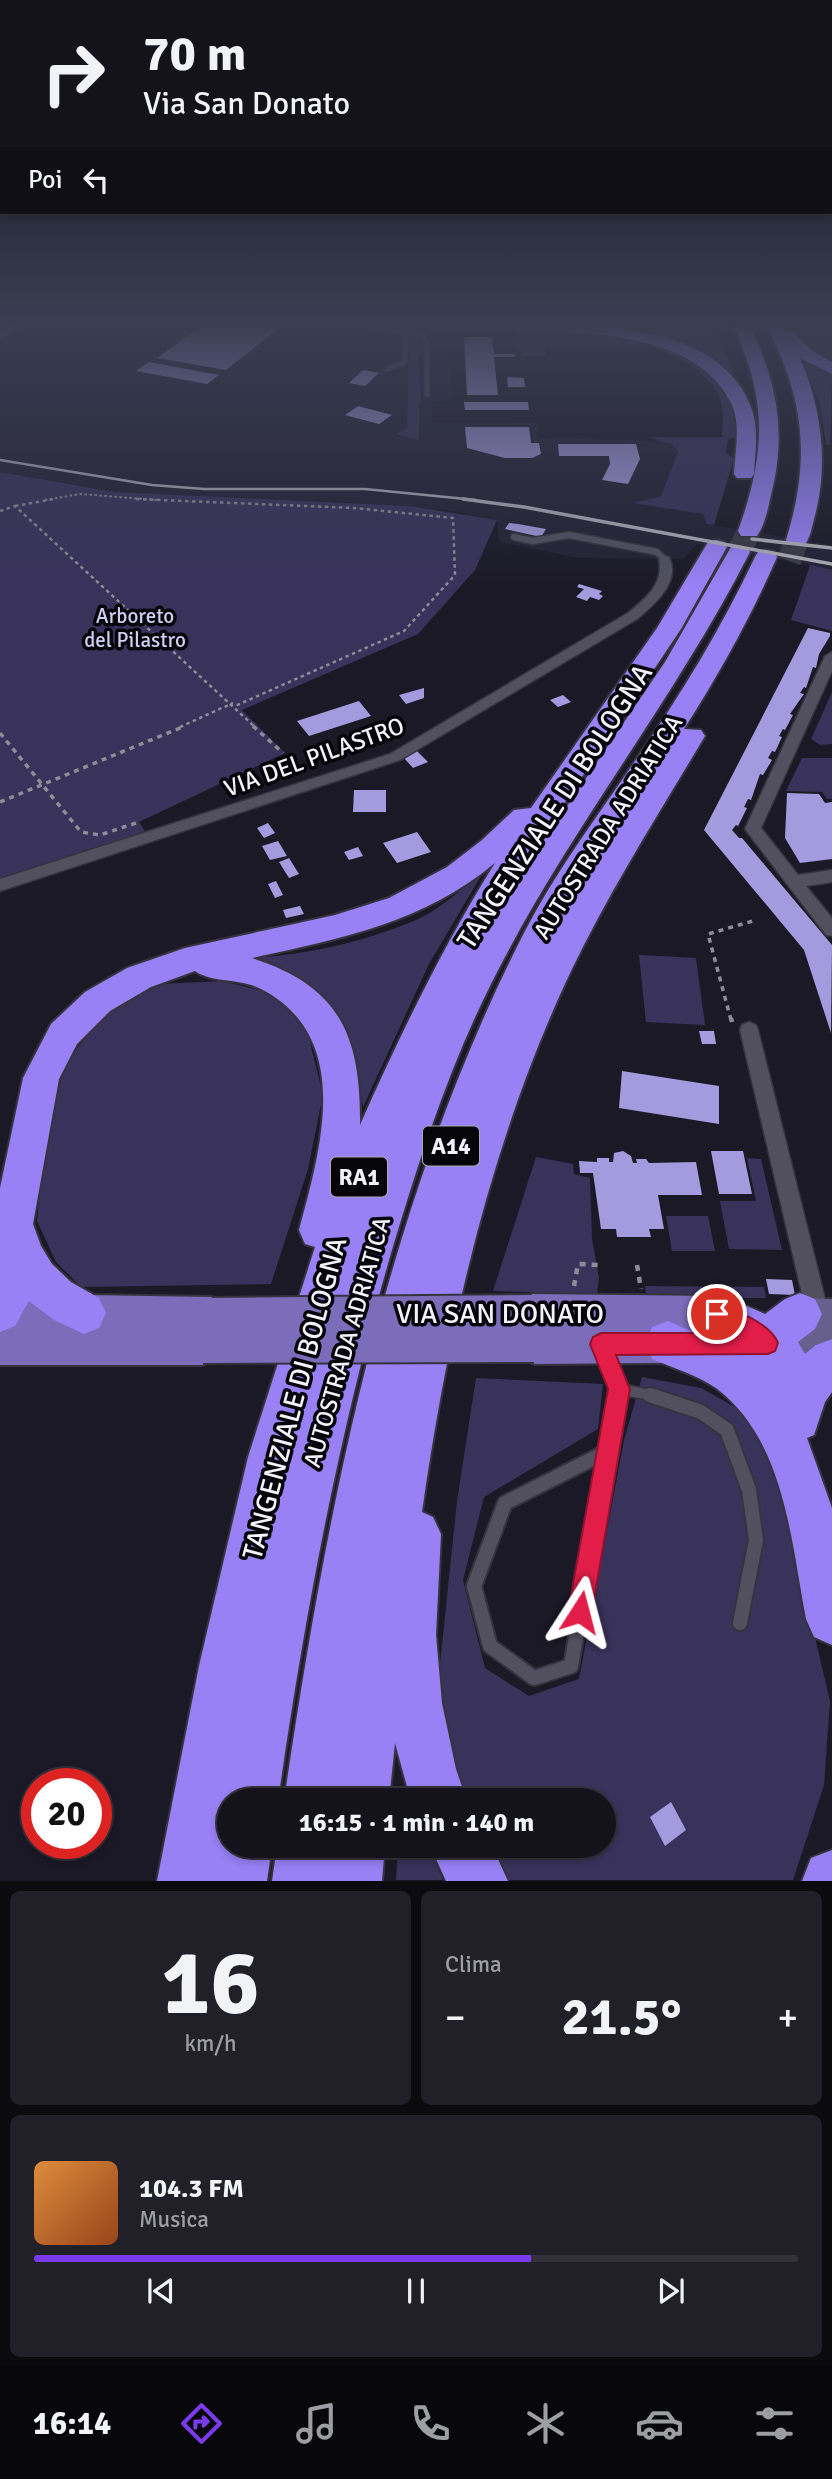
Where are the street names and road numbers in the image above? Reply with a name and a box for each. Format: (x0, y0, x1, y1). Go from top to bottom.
street label: TANGENZIALE DI BOLOGNA (450, 658, 660, 955)
street label: AUTOSTRADA ADRIATICA (527, 709, 689, 945)
street label: VIA DEL PILASTRO (220, 711, 408, 803)
road number: A14 (423, 1126, 479, 1166)
road number: RA1 (331, 1158, 387, 1196)
street label: AUTOSTRADA ADRIATICA (297, 1213, 397, 1471)
street label: TANGENZIALE DI BOLOGNA (236, 1233, 354, 1563)
street label: VIA SAN DONATO (396, 1297, 604, 1331)

